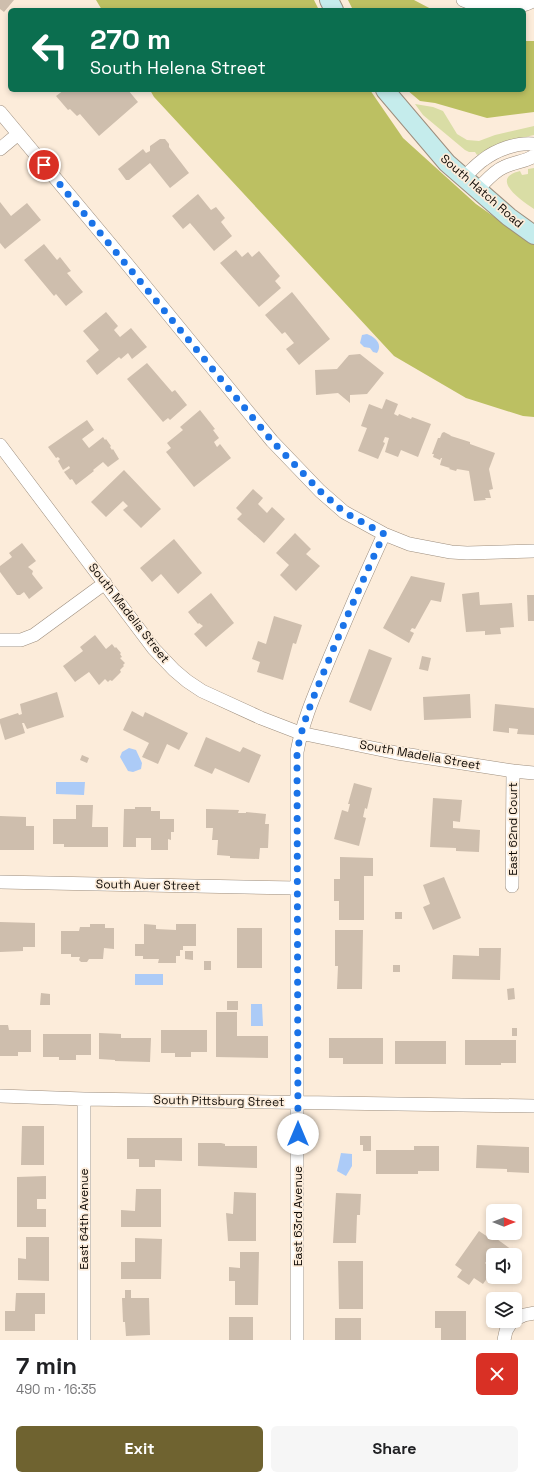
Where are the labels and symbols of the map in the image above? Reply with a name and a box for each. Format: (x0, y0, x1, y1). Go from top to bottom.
pin (27, 148, 61, 182)
street label: South Hatch Road (437, 151, 527, 231)
street label: South Madelia Street (85, 560, 173, 666)
street label: South Madelia Street (358, 736, 482, 774)
street label: East 62nd Court (505, 782, 521, 876)
street label: South Auer Street (96, 876, 200, 894)
street label: South Pittsburg Street (153, 1092, 285, 1110)
position arrow (277, 1113, 319, 1155)
street label: East 63rd Avenue (290, 1166, 306, 1266)
street label: East 64th Avenue (76, 1168, 92, 1270)
north arrow (486, 1204, 522, 1240)

